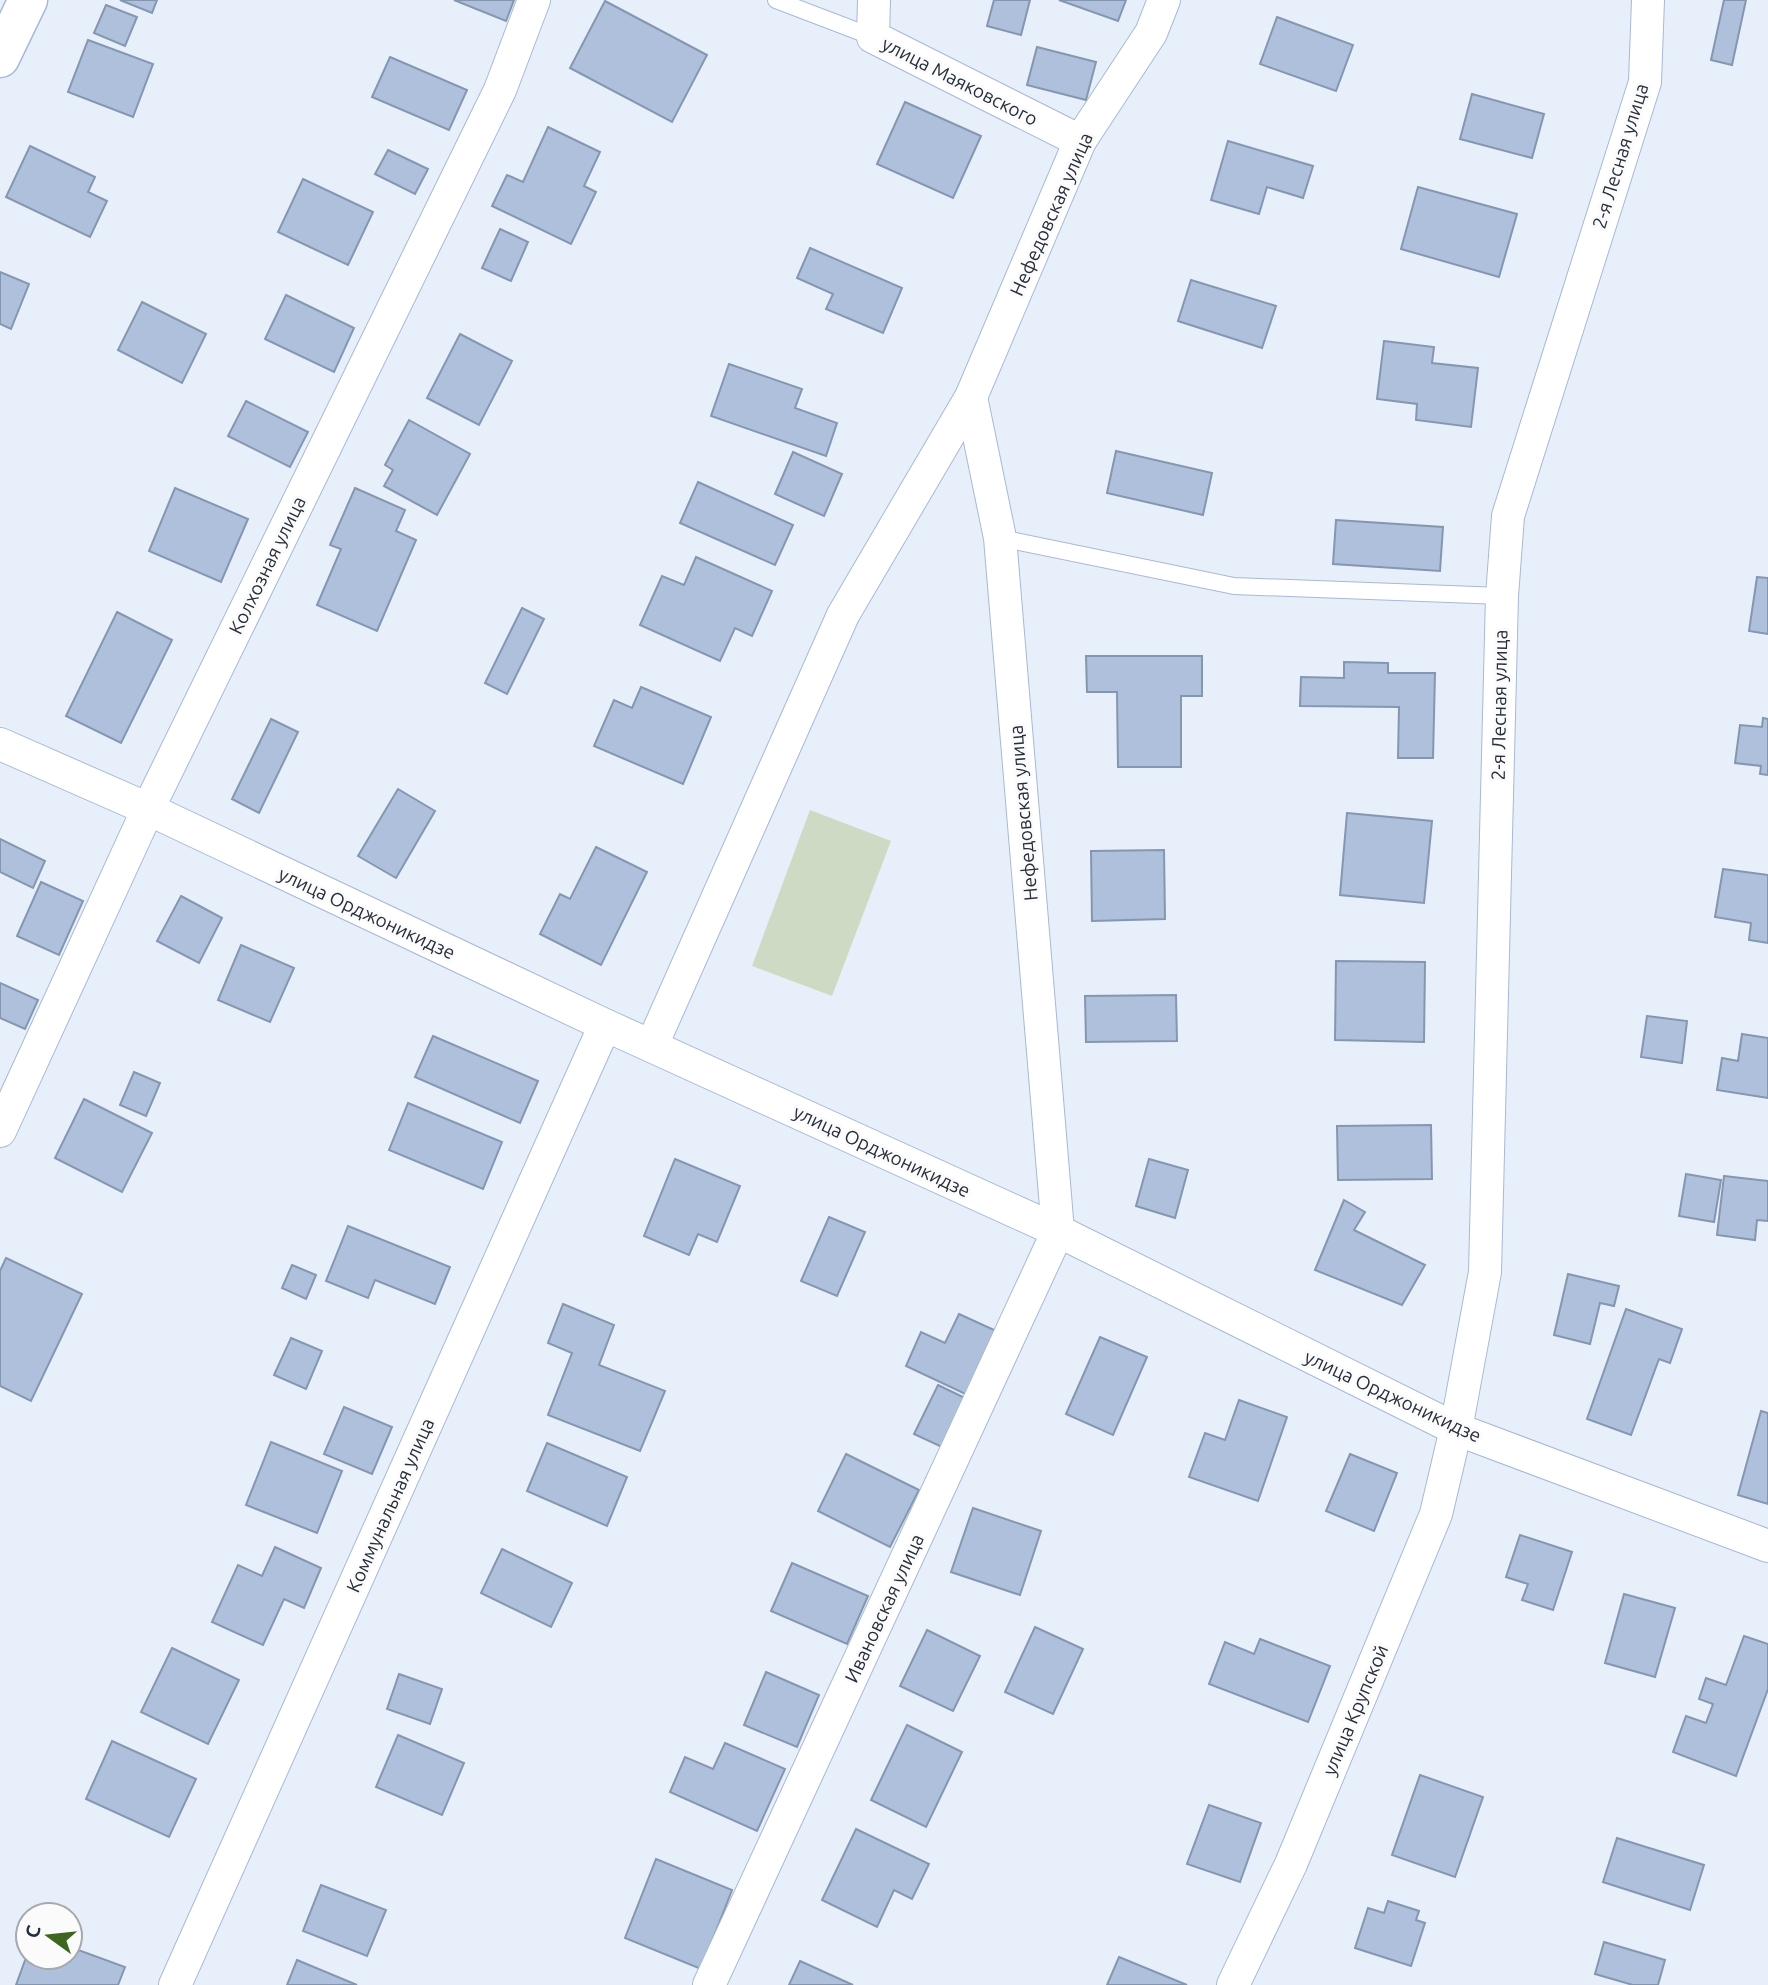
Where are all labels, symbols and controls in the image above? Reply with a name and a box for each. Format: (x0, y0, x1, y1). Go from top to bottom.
street label: улица Маяковского (878, 32, 1042, 130)
street label: 2-я Лесная улица (1587, 81, 1653, 231)
street label: Нефедовская улица (1005, 129, 1097, 299)
street label: Колхозная улица (224, 493, 310, 637)
street label: 2-я Лесная улица (1487, 629, 1511, 781)
street label: Нефедовская улица (1004, 724, 1042, 902)
street label: улица Орджоникидзе (275, 862, 459, 964)
street label: улица Орджоникидзе (790, 1100, 974, 1202)
street label: улица Орджоникидзе (1301, 1345, 1485, 1447)
street label: Коммунальная улица (342, 1414, 438, 1596)
street label: Ивановская улица (840, 1530, 928, 1686)
street label: улица Крупской (1318, 1641, 1392, 1779)
north arrow (14, 1901, 84, 1971)
text: С (20, 1923, 45, 1940)

